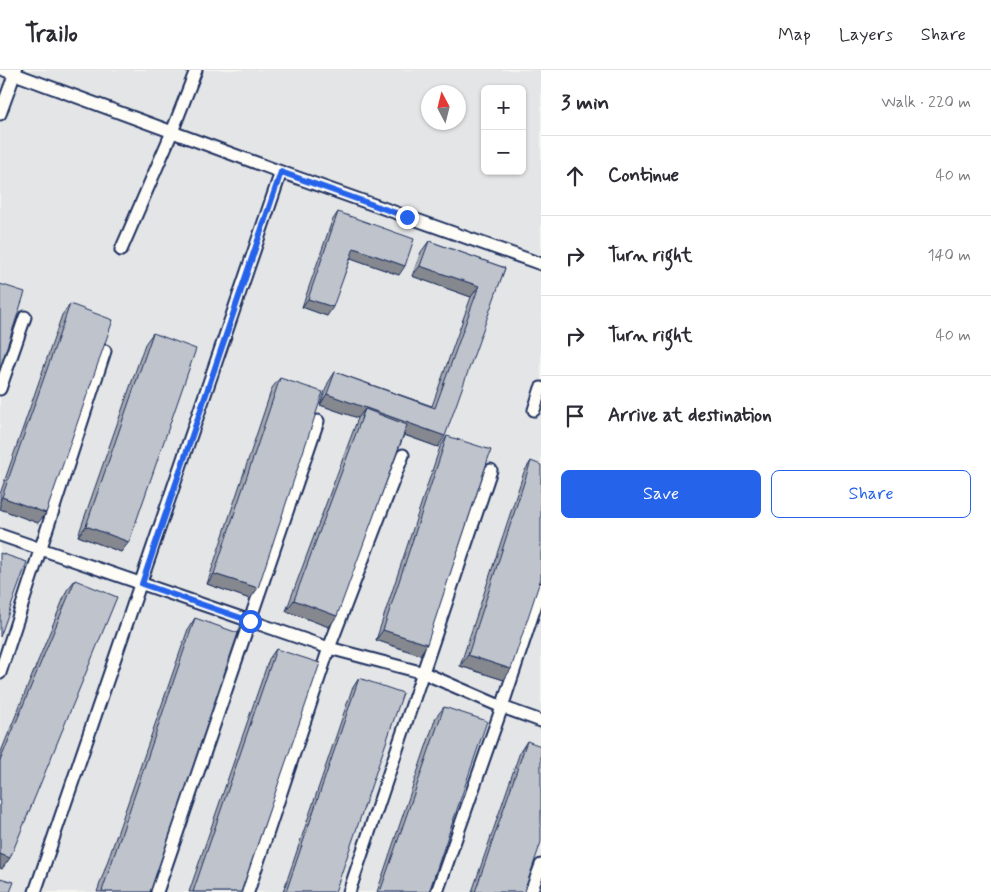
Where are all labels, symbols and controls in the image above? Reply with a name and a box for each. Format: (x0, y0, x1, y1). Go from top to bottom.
text: Trailo (25, 19, 78, 50)
text: Map (778, 23, 811, 47)
text: Layers (839, 23, 893, 47)
text: Share (921, 23, 966, 47)
north arrow (421, 85, 466, 130)
map controls (481, 85, 526, 175)
button: + (481, 85, 526, 130)
text: 3 min (561, 89, 609, 117)
text: Walk · 220 m (881, 92, 971, 113)
button: − (481, 130, 526, 175)
icon: ahead (561, 162, 589, 190)
text: Continue (608, 163, 679, 188)
text: 40 m (935, 165, 971, 186)
route end (396, 206, 419, 229)
icon: right (561, 242, 589, 270)
text: Turn right (608, 243, 692, 268)
text: 140 m (927, 245, 971, 266)
icon: right (561, 322, 589, 350)
text: Turn right (608, 323, 692, 348)
text: 40 m (935, 325, 971, 346)
icon: arrive (561, 402, 589, 430)
text: Arrive at destination (608, 403, 772, 428)
button: Save (561, 470, 761, 518)
button: Share (771, 470, 971, 518)
route start (239, 610, 262, 633)

